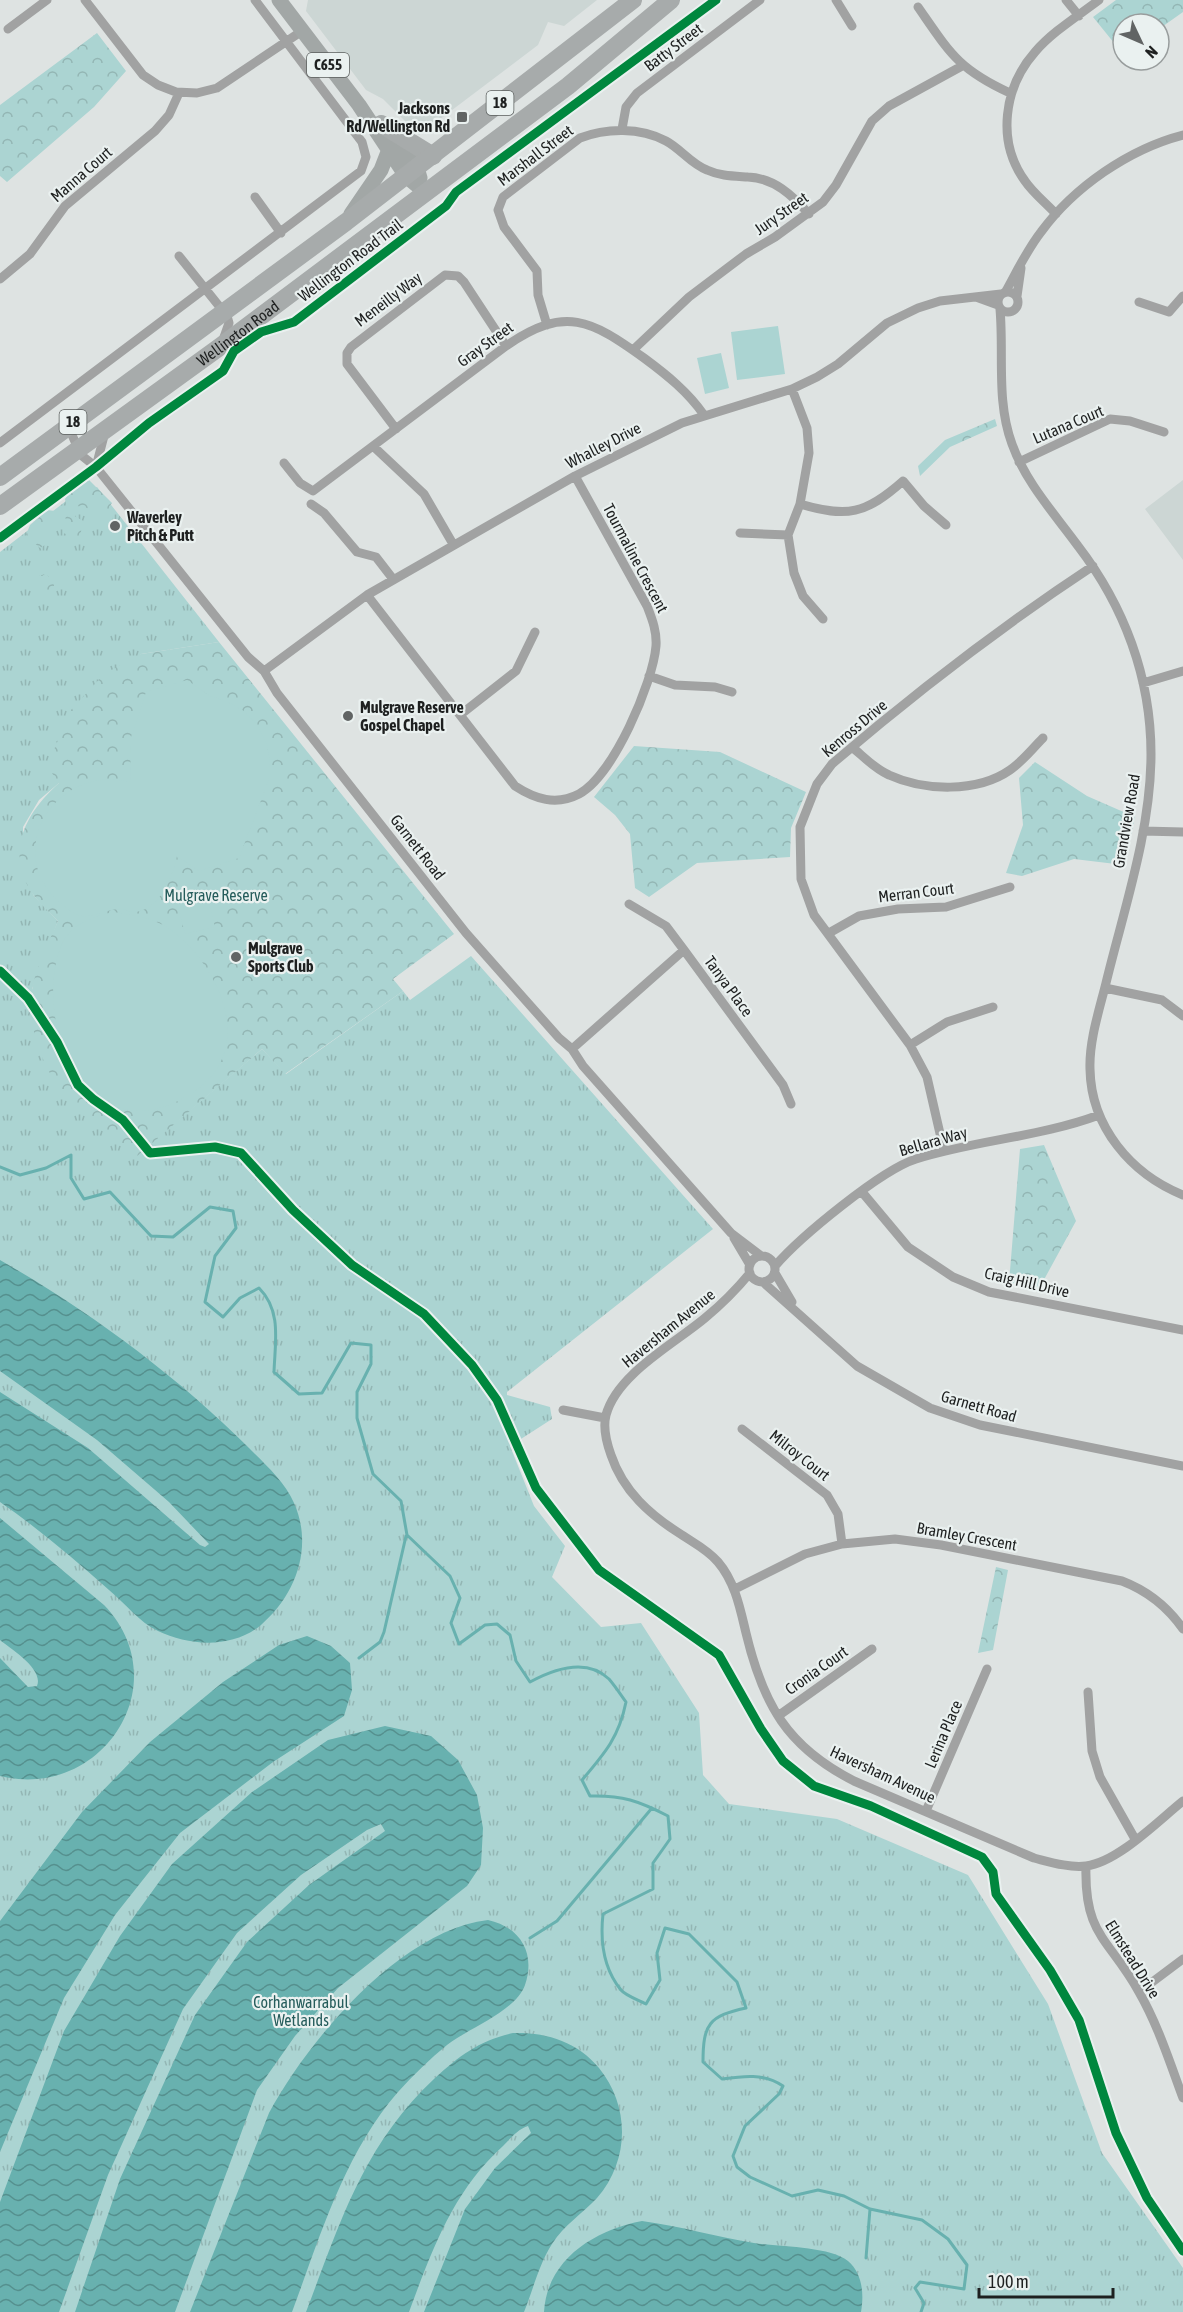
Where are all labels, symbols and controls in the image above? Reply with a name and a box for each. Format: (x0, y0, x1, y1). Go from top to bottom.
north arrow (1111, 12, 1171, 72)
street label: Batty Street (640, 19, 707, 75)
text: N (1142, 43, 1162, 62)
road number: C655 (307, 53, 349, 77)
road number: 18 (486, 91, 514, 115)
place label: Jacksons Rd/Wellington Rd (346, 99, 450, 135)
marker: Jacksons Rd/Wellington Rd (455, 110, 469, 124)
street label: Marshall Street (494, 121, 576, 189)
street label: Manna Court (47, 142, 115, 205)
street label: Jury Street (751, 188, 812, 239)
street label: Wellington Road Trail (294, 215, 407, 306)
street label: Meneilly Way (351, 268, 426, 331)
street label: Wellington Road (193, 297, 282, 370)
street label: Gray Street (454, 318, 517, 371)
street label: Lutana Court (1030, 401, 1106, 447)
road number: 18 (60, 410, 86, 434)
street label: Whalley Drive (562, 418, 644, 473)
street label: Tourmaline Crescent (600, 501, 672, 616)
place label: Waverley Pitch & Putt (126, 508, 194, 544)
marker: Waverley Pitch & Putt (108, 519, 122, 533)
street label: Kenross Drive (818, 696, 890, 760)
place label: Mulgrave Reserve Gospel Chapel (360, 698, 464, 734)
marker: Mulgrave Reserve Gospel Chapel (341, 709, 355, 723)
street label: Grandview Road (1109, 772, 1143, 870)
street label: Garnett Road (387, 811, 449, 883)
street label: Merran Court (877, 878, 955, 906)
park label: Mulgrave Reserve (164, 886, 268, 905)
place label: Mulgrave Sports Club (248, 939, 314, 975)
marker: Mulgrave Sports Club (229, 950, 243, 964)
street label: Tanya Place (700, 952, 757, 1020)
street label: Bellara Way (897, 1123, 970, 1160)
street label: Craig Hill Drive (983, 1264, 1071, 1301)
street label: Haversham Avenue (618, 1285, 718, 1371)
street label: Garnett Road (939, 1387, 1019, 1425)
street label: Milroy Court (766, 1426, 834, 1485)
street label: Bramley Crescent (915, 1518, 1019, 1555)
street label: Cronia Court (781, 1642, 851, 1698)
street label: Lerina Place (921, 1697, 965, 1771)
street label: Haversham Avenue (828, 1742, 938, 1806)
street label: Elmstead Drive (1102, 1917, 1164, 2001)
park label: Corhanwarrabul Wetlands (253, 1993, 349, 2029)
scale bar (979, 2261, 1112, 2299)
text: 100 m (988, 2271, 1029, 2292)

